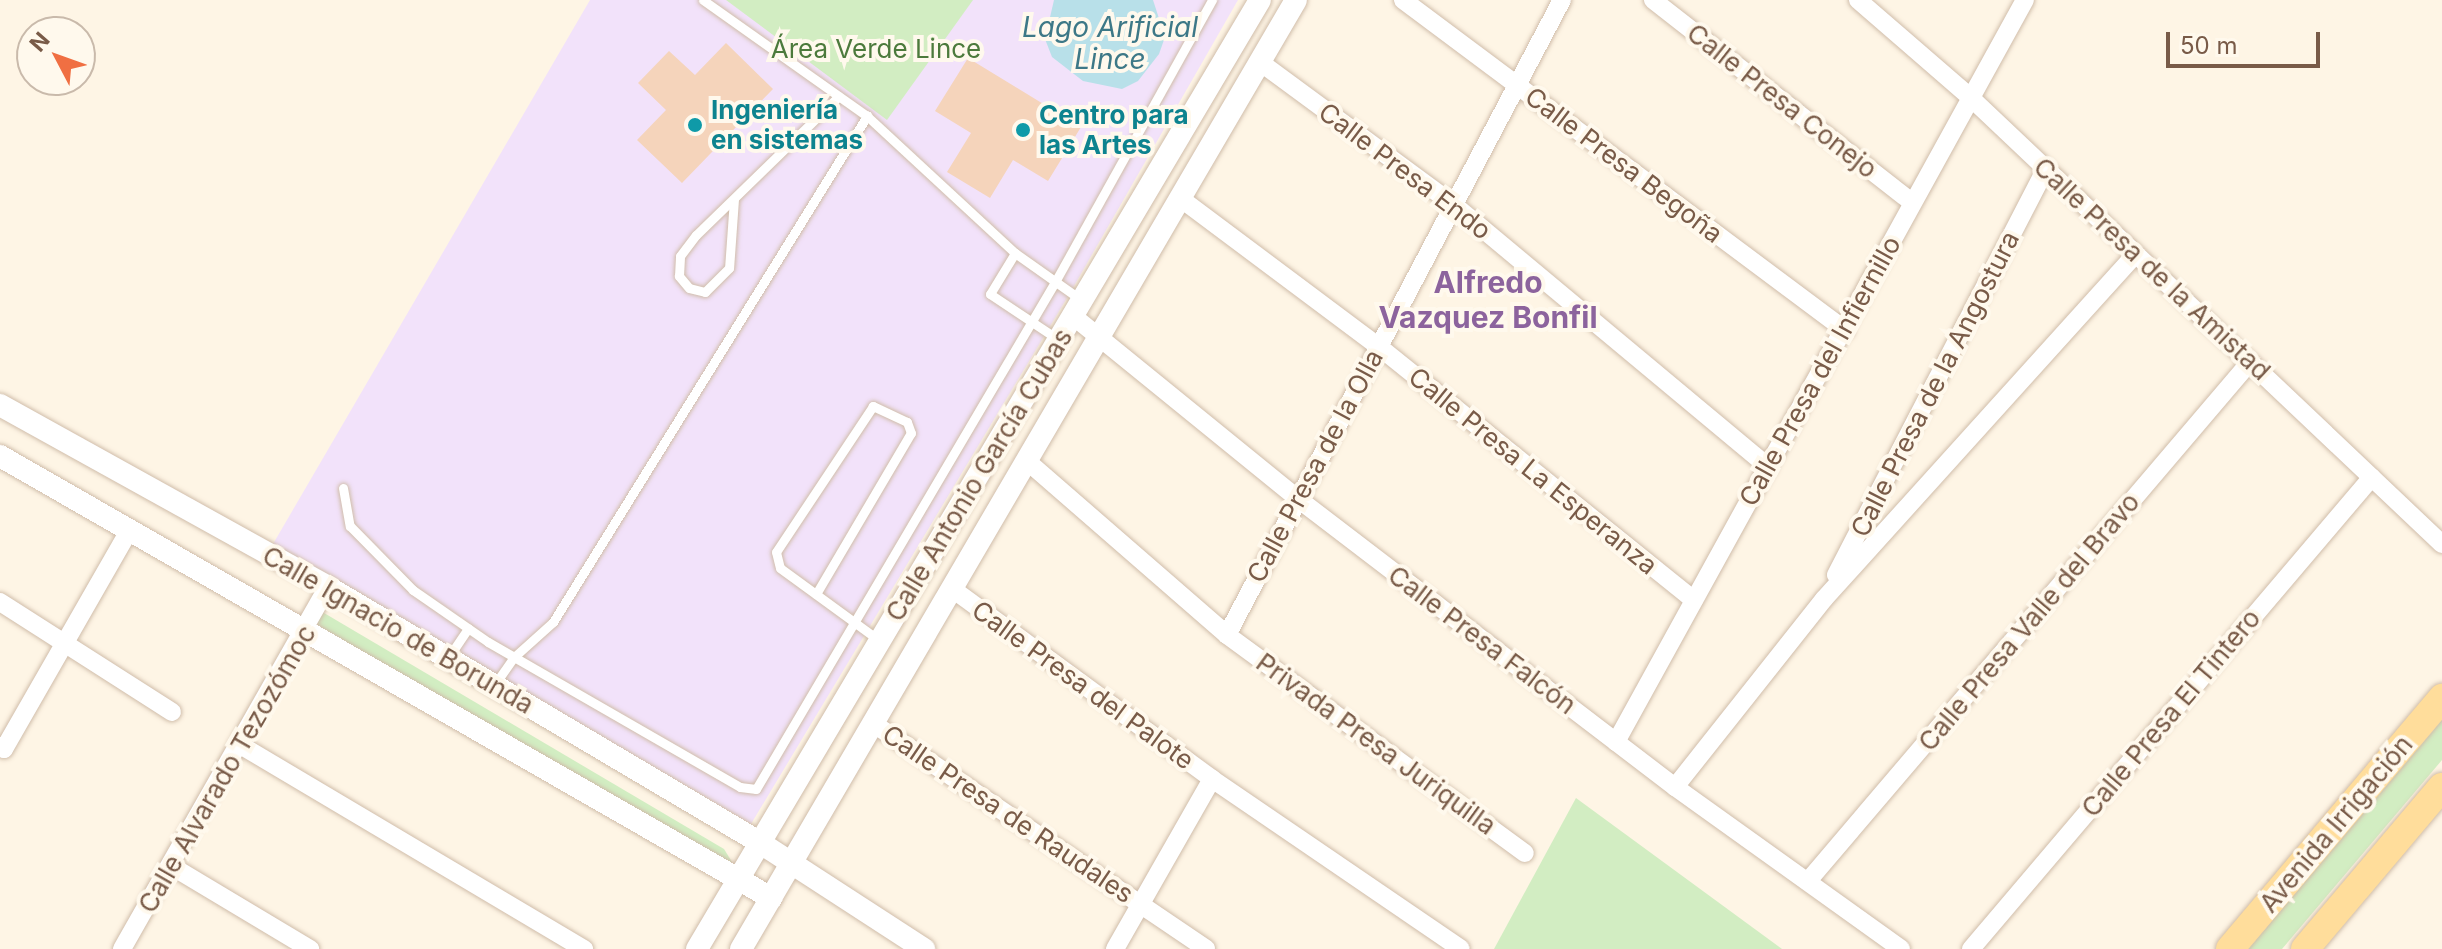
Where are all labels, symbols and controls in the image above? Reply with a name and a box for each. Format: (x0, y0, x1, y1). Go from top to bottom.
water label: Lago Arificial Lince (1022, 10, 1198, 76)
north arrow (16, 16, 96, 96)
scale bar (2170, 16, 2324, 66)
street label: Calle Presa Conejo (1681, 17, 1883, 185)
text: N (24, 27, 55, 56)
text: 50 m (2180, 31, 2238, 60)
park label: Área Verde Lince (771, 33, 981, 65)
street label: Calle Presa Begoña (1519, 81, 1729, 249)
place label: Ingeniería en sistemas (711, 94, 863, 156)
street label: Calle Presa Endo (1313, 96, 1497, 246)
place label: Centro para las Artes (1039, 99, 1189, 160)
marker: Ingeniería en sistemas (686, 116, 704, 134)
marker: Centro para las Artes (1014, 121, 1032, 139)
street label: Calle Presa de la Amistad (2027, 151, 2277, 387)
street label: Calle Presa de la Angostura (1844, 226, 2026, 542)
street label: Calle Presa del Infiernillo (1733, 231, 1907, 511)
district label: Alfredo Vazquez Bonfil (1378, 264, 1598, 334)
street label: Calle Antonio García Cubas (879, 323, 1079, 627)
street label: Calle Presa de la Olla (1240, 344, 1390, 588)
street label: Calle Presa La Esperanza (1402, 361, 1664, 581)
street label: Calle Presa Valle del Bravo (1912, 487, 2146, 757)
street label: Calle Ignacio de Borunda (257, 540, 539, 720)
street label: Calle Presa Falcón (1382, 559, 1582, 721)
street label: Calle Presa del Palote (966, 594, 1200, 776)
street label: Calle Presa El Tintero (2075, 603, 2267, 823)
street label: Calle Alvarado Tezozómoc (132, 620, 322, 918)
street label: Privada Presa Juriquilla (1250, 647, 1502, 841)
street label: Calle Presa de Raudales (877, 718, 1139, 910)
street label: Avenida Irrigación (2253, 729, 2419, 919)

